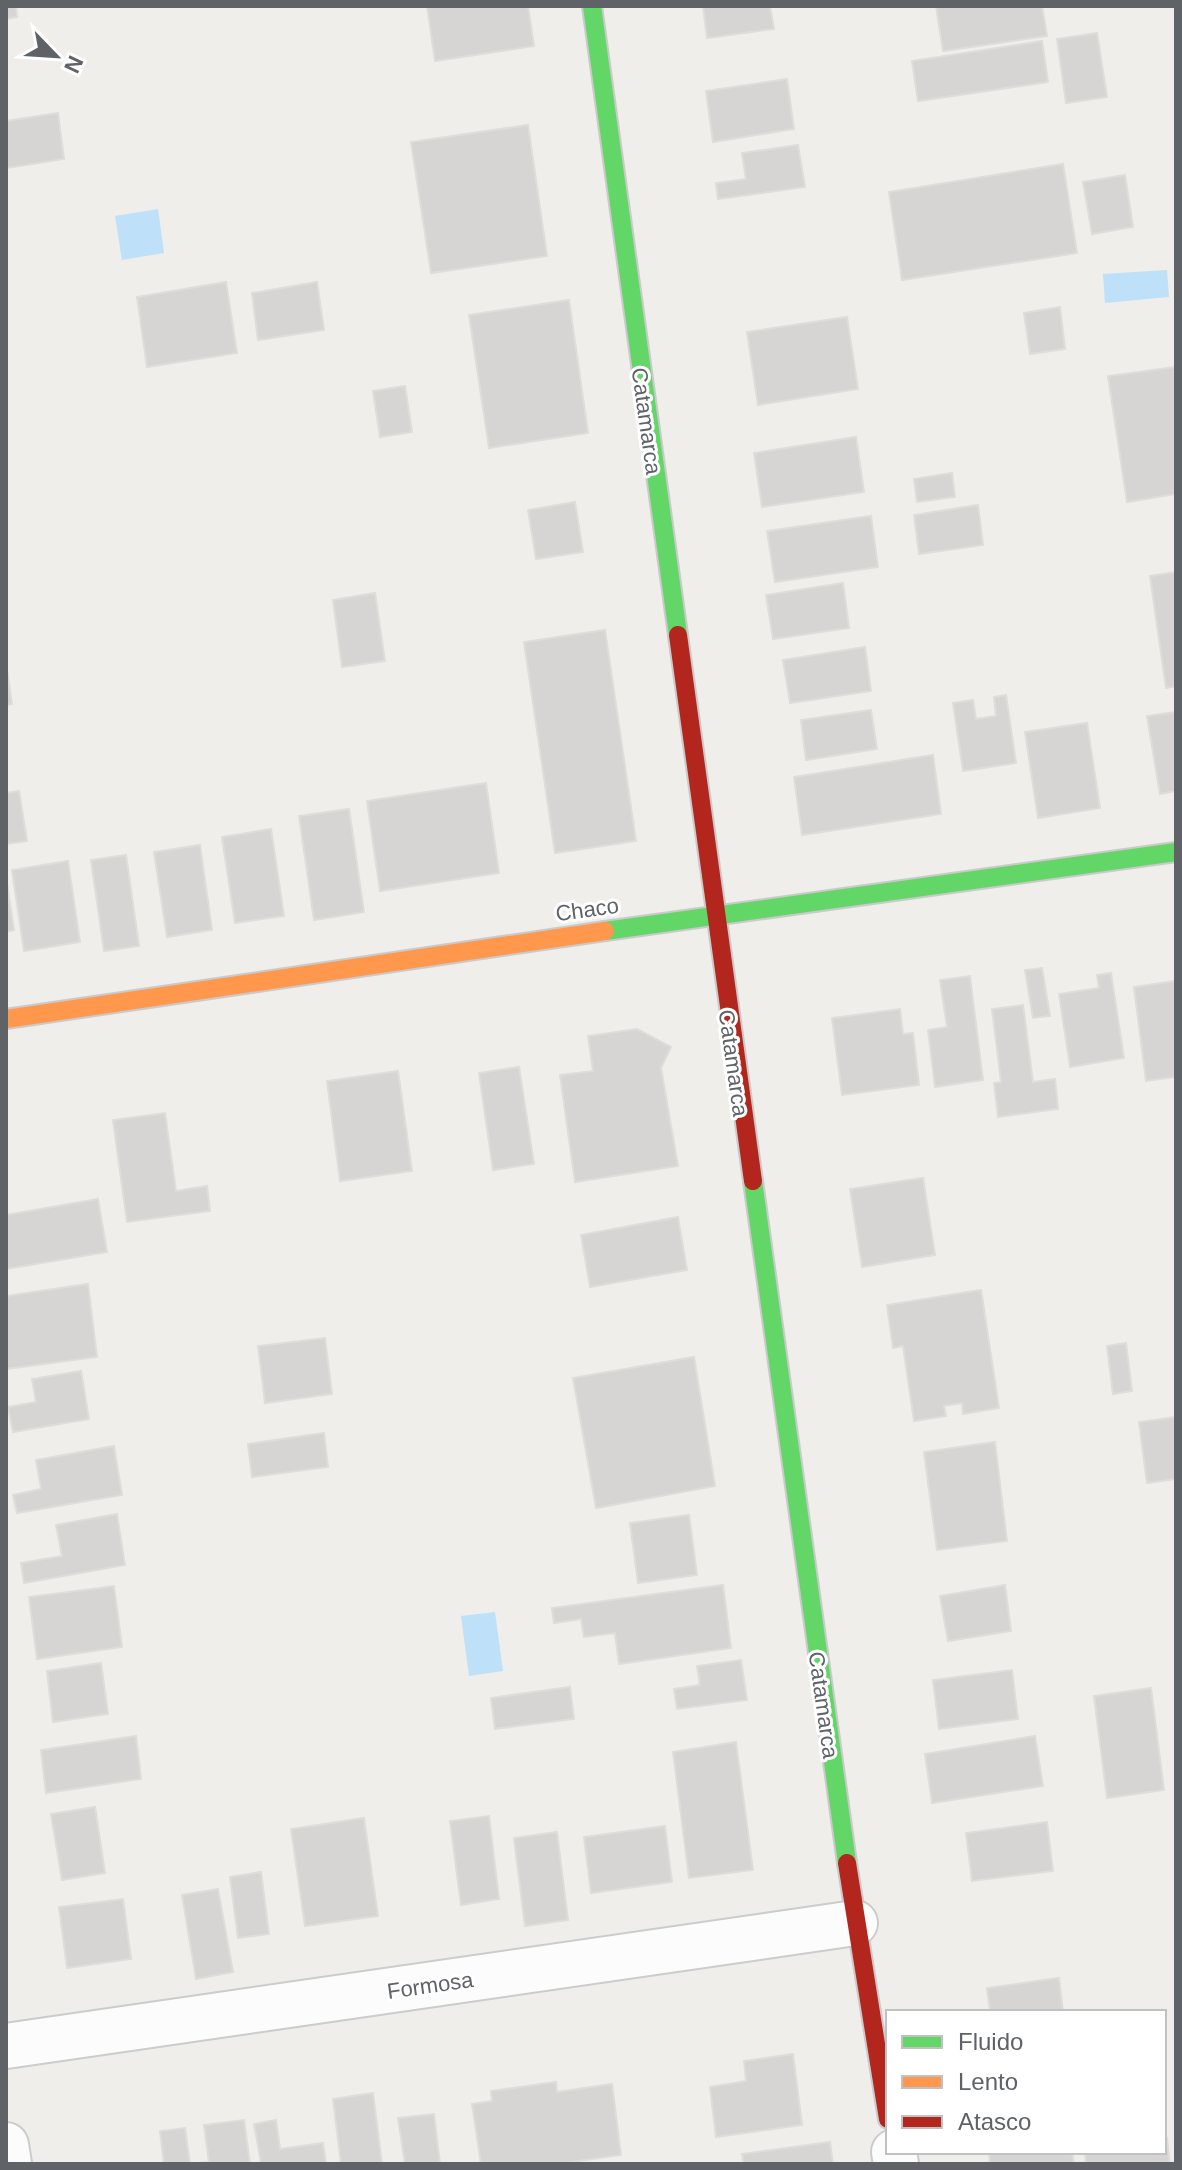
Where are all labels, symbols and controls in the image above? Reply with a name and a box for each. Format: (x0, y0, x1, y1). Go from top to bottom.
north arrow (16, 16, 96, 96)
text: N (59, 52, 88, 77)
street label: Catamarca (627, 366, 666, 477)
street label: Chaco (554, 893, 620, 926)
street label: Catamarca (714, 1008, 753, 1119)
street label: Catamarca (804, 1650, 843, 1761)
street label: Formosa (385, 1967, 476, 2004)
legend (886, 2010, 1166, 2154)
text: Fluido (958, 2028, 1023, 2055)
text: Lento (958, 2068, 1018, 2095)
text: Atasco (958, 2108, 1031, 2135)

